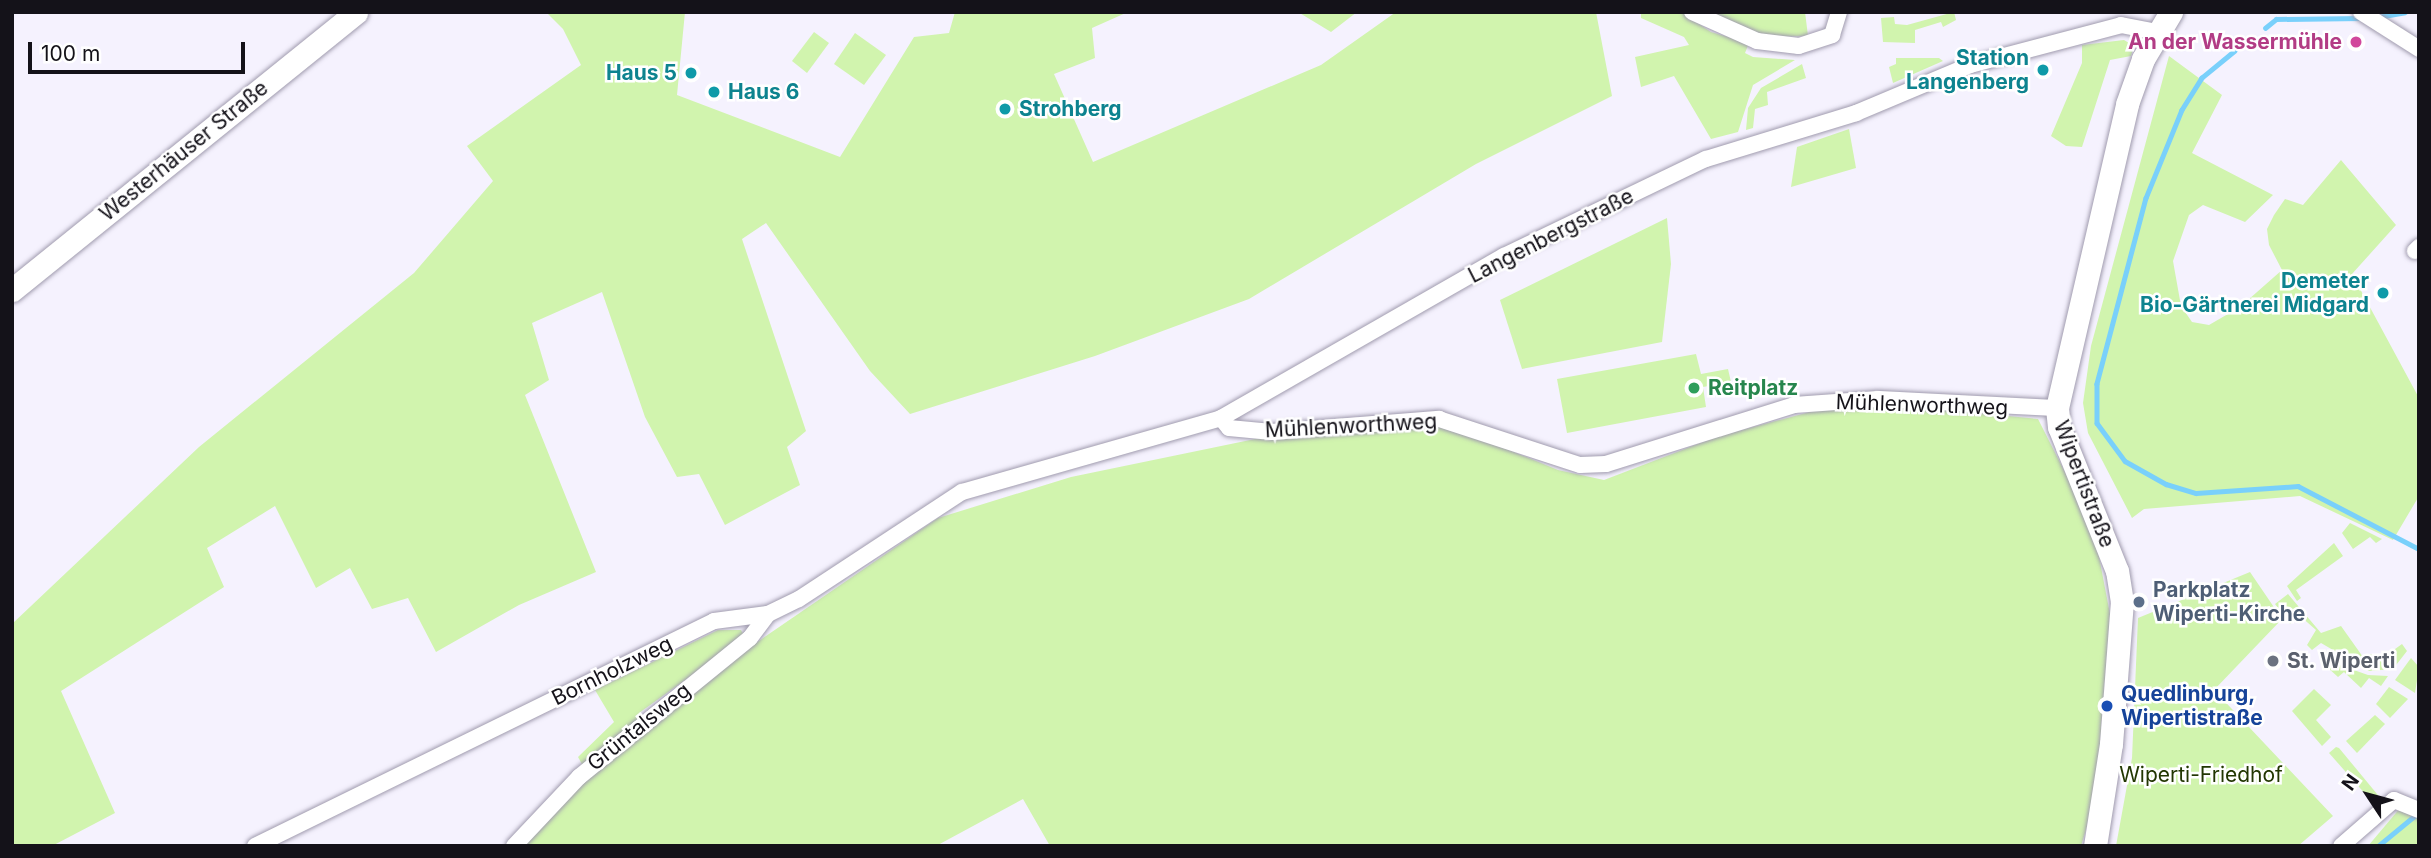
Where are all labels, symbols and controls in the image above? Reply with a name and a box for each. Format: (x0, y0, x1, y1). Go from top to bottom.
scale bar (32, 28, 248, 72)
place label: An der Wassermühle (2128, 29, 2342, 55)
marker: An der Wassermühle (2348, 34, 2364, 50)
text: 100 m (41, 41, 100, 66)
place label: Station Langenberg (1906, 45, 2029, 95)
place label: Haus 5 (606, 60, 677, 86)
marker: Station Langenberg (2035, 62, 2051, 78)
marker: Haus 5 (683, 65, 699, 81)
street label: Westerhäuser Straße (95, 75, 273, 227)
place label: Haus 6 (728, 79, 799, 105)
marker: Haus 6 (706, 84, 722, 100)
place label: Strohberg (1019, 96, 1121, 122)
marker: Strohberg (997, 101, 1013, 117)
street label: Langenbergstraße (1464, 183, 1638, 289)
place label: Demeter Bio-Gärtnerei Midgard (2140, 268, 2369, 318)
marker: Demeter Bio-Gärtnerei Midgard (2375, 285, 2391, 301)
place label: Reitplatz (1708, 375, 1798, 401)
marker: Reitplatz (1686, 380, 1702, 396)
street label: Mühlenworthweg (1835, 389, 2009, 421)
street label: Mühlenworthweg (1264, 409, 1438, 443)
street label: Wipertistraße (2048, 417, 2120, 551)
place label: Parkplatz Wiperti-Kirche (2153, 577, 2305, 627)
marker: Parkplatz Wiperti-Kirche (2131, 594, 2147, 610)
street label: Bornholzweg (548, 631, 676, 711)
place label: St. Wiperti (2287, 648, 2396, 674)
marker: St. Wiperti (2265, 653, 2281, 669)
street label: Grüntalsweg (582, 678, 696, 776)
place label: Quedlinburg, Wipertistraße (2121, 681, 2263, 731)
marker: Quedlinburg, Wipertistraße (2099, 698, 2115, 714)
north arrow (2333, 760, 2403, 830)
park label: Wiperti-Friedhof (2119, 762, 2283, 788)
text: N (2337, 770, 2364, 795)

